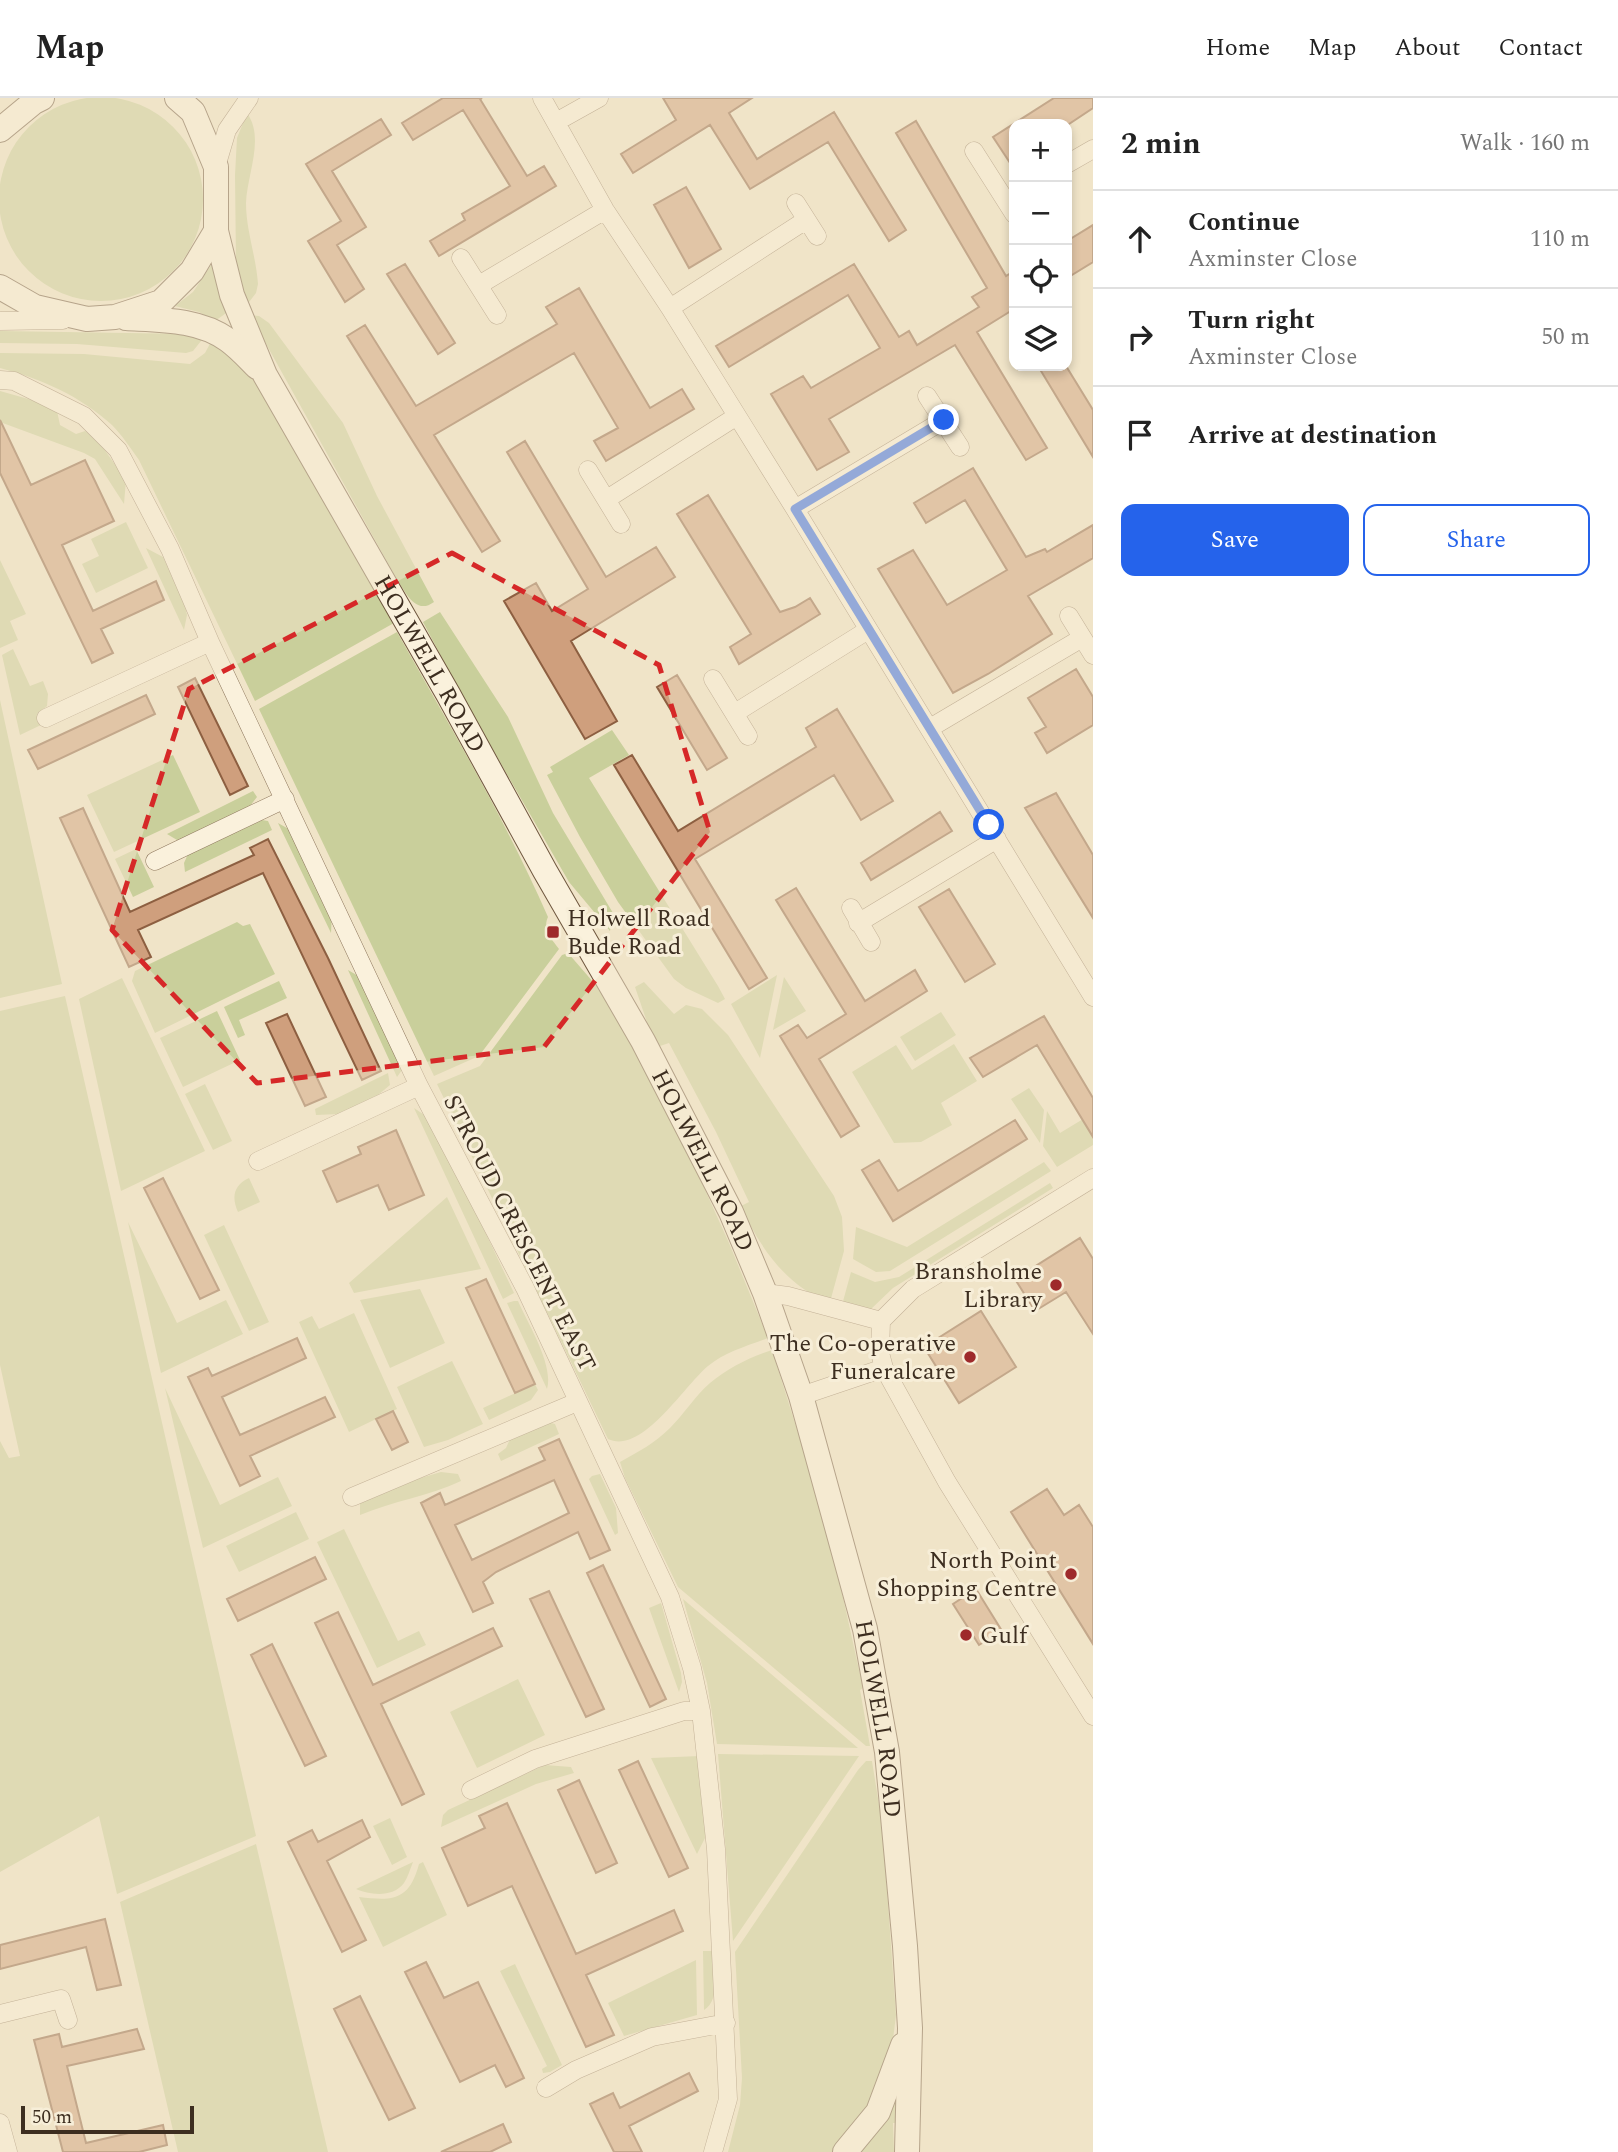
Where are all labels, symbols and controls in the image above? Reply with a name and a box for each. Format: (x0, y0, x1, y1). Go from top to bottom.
text: Map (35, 23, 104, 73)
text: Home (1205, 30, 1270, 66)
text: Map (1308, 30, 1356, 66)
text: About (1394, 30, 1460, 66)
text: Contact (1498, 30, 1583, 66)
map controls (1009, 119, 1072, 371)
button: + (1009, 119, 1072, 182)
text: 2 min (1121, 121, 1201, 167)
text: Walk · 160 m (1460, 126, 1590, 161)
button: − (1009, 182, 1072, 245)
text: Continue (1188, 202, 1300, 242)
icon: ahead (1121, 220, 1159, 258)
text: 110 m (1530, 222, 1590, 257)
text: Axminster Close (1188, 242, 1357, 277)
button: locate (1009, 245, 1072, 308)
text: Turn right (1188, 300, 1315, 340)
button: layers (1009, 308, 1072, 371)
icon: right (1121, 318, 1159, 356)
text: 50 m (1541, 320, 1590, 355)
text: Axminster Close (1188, 340, 1357, 375)
route end (928, 404, 959, 435)
text: Arrive at destination (1188, 415, 1437, 455)
icon: arrive (1121, 416, 1159, 454)
button: Save (1121, 504, 1349, 576)
button: Share (1363, 504, 1590, 576)
street label: HOLWELL ROAD (364, 568, 494, 760)
route start (973, 809, 1004, 840)
place label: Holwell Road Bude Road (567, 901, 710, 965)
marker: Holwell Road Bude Road (545, 924, 561, 940)
street label: HOLWELL ROAD (642, 1063, 763, 1257)
street label: STROUD CRESCENT EAST (433, 1089, 605, 1378)
place label: Bransholme Library (914, 1254, 1043, 1318)
marker: Bransholme Library (1048, 1277, 1064, 1293)
place label: The Co-operative Funeralcare (769, 1326, 956, 1390)
marker: The Co-operative Funeralcare (962, 1349, 978, 1365)
place label: North Point Shopping Centre (877, 1543, 1057, 1607)
marker: North Point Shopping Centre (1063, 1566, 1079, 1582)
street label: HOLWELL ROAD (845, 1617, 910, 1819)
place label: Gulf (980, 1618, 1029, 1654)
marker: Gulf (958, 1627, 974, 1643)
scale bar (21, 2103, 194, 2135)
text: 50 m (32, 2103, 72, 2132)

